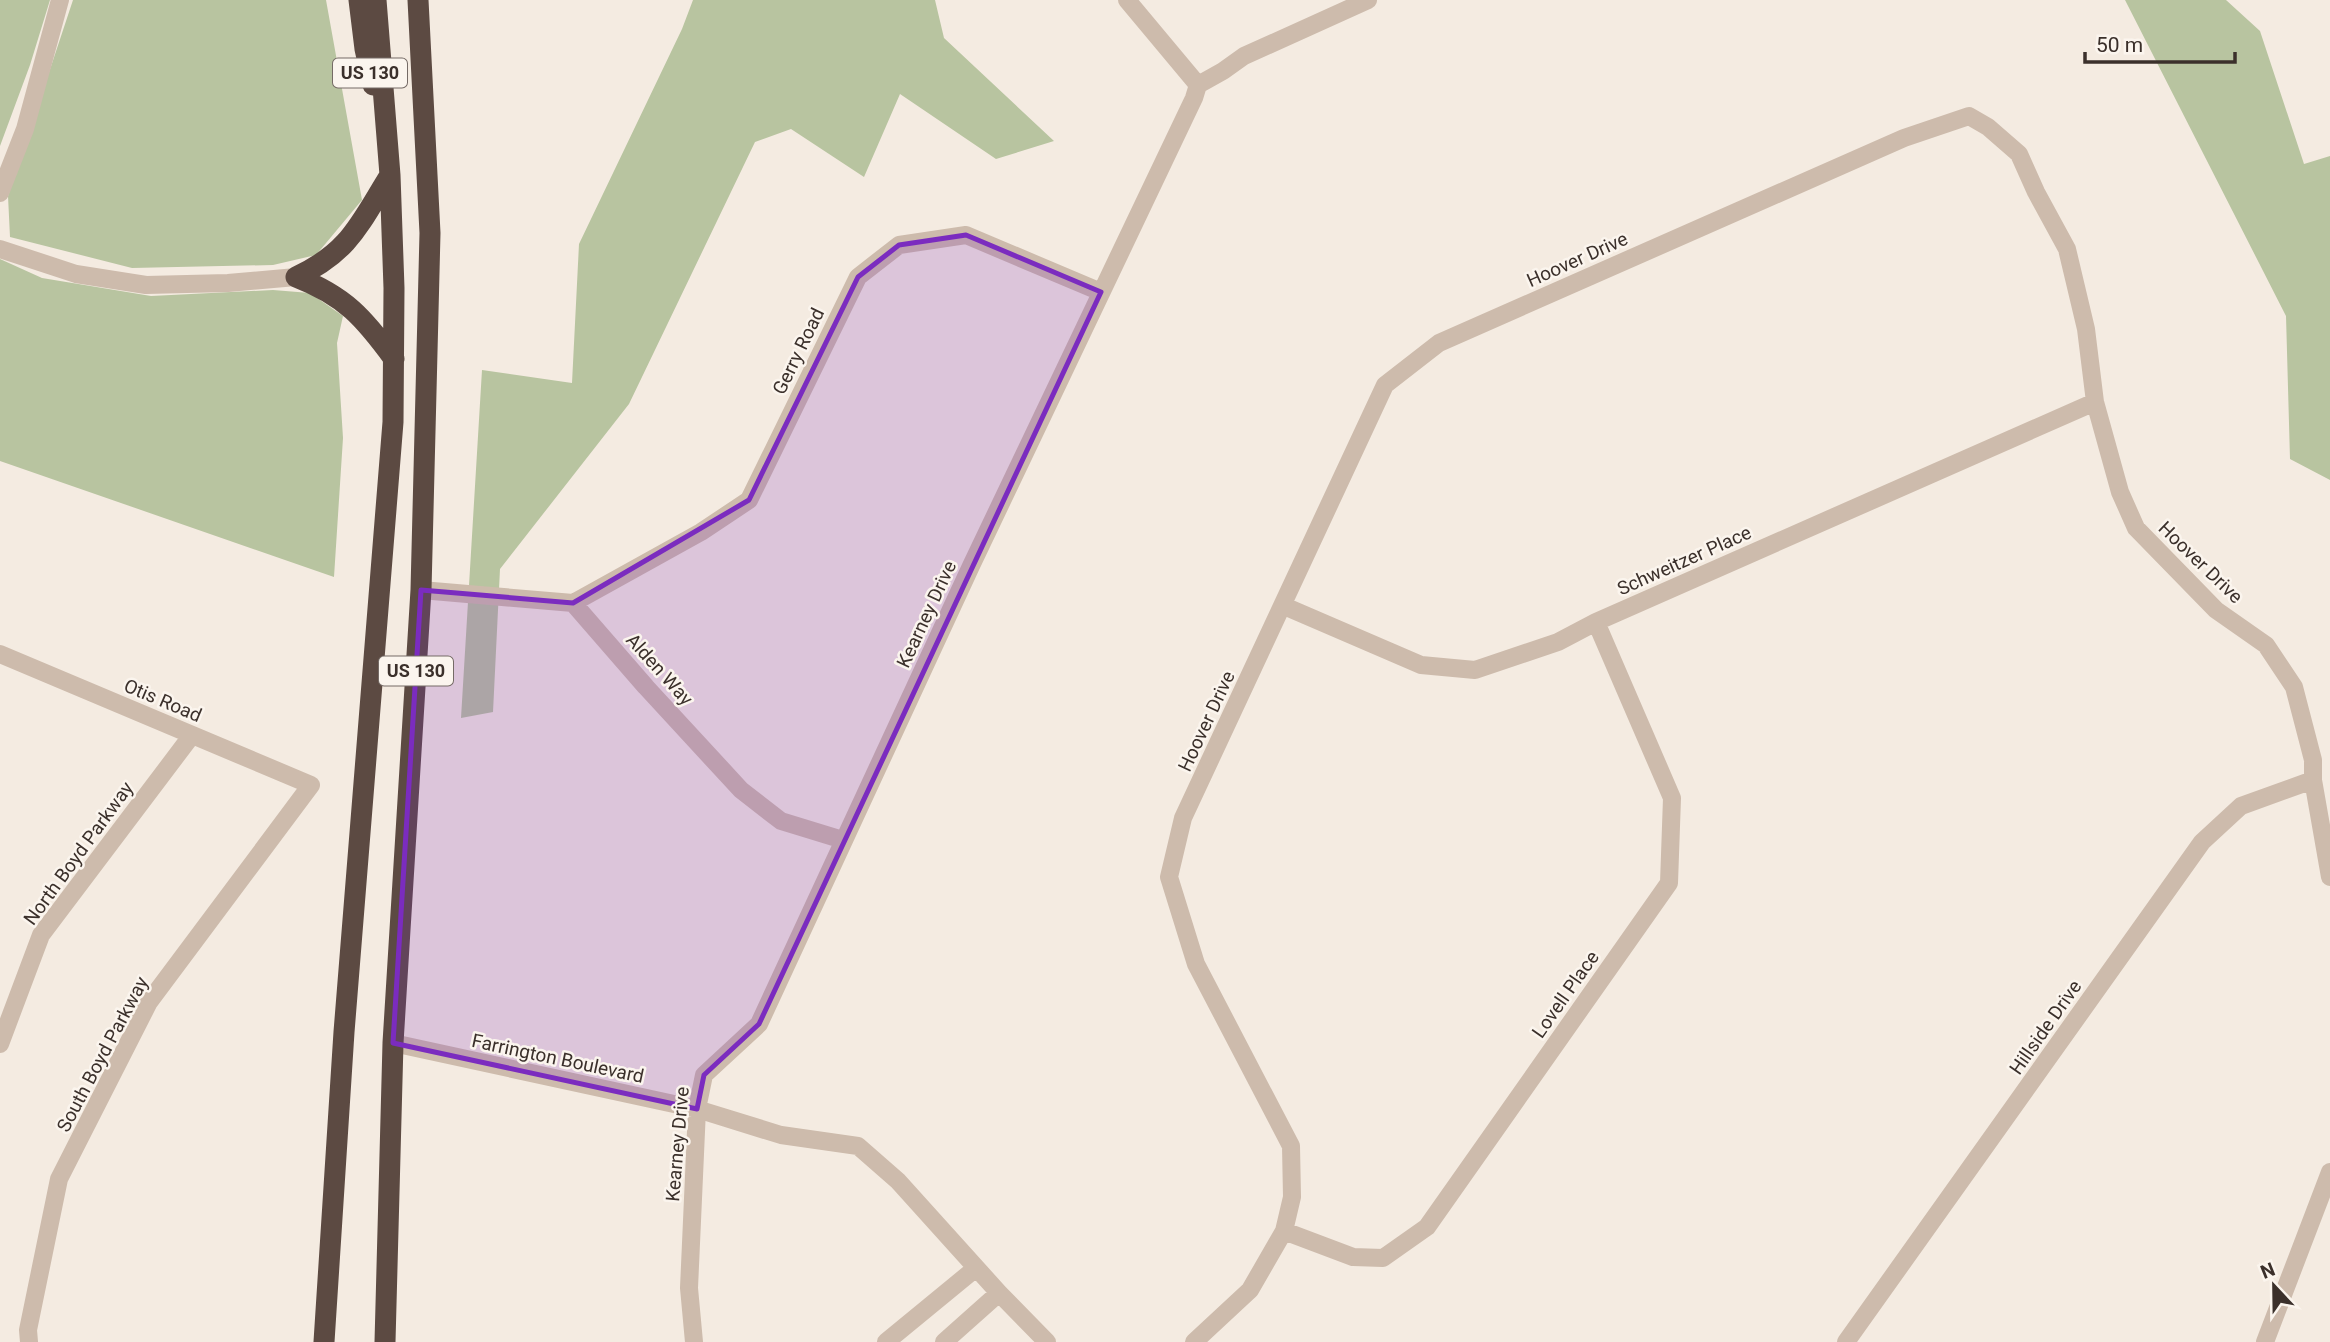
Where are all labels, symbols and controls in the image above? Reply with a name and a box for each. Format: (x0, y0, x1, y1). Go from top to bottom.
scale bar (2085, 21, 2236, 65)
text: 50 m (2096, 33, 2143, 57)
road number: US 130 (333, 58, 407, 88)
street label: Hoover Drive (1523, 227, 1631, 292)
street label: Gerry Road (768, 304, 829, 398)
street label: Hoover Drive (2154, 517, 2248, 608)
street label: Schweitzer Place (1614, 521, 1755, 600)
street label: Kearney Drive (892, 557, 961, 671)
street label: Alden Way (621, 629, 698, 710)
road number: US 130 (379, 656, 453, 686)
street label: Hoover Drive (1173, 667, 1240, 775)
street label: Otis Road (121, 674, 205, 727)
street label: North Boyd Parkway (19, 777, 138, 929)
street label: Lovell Place (1527, 946, 1604, 1042)
street label: South Boyd Parkway (52, 973, 153, 1136)
street label: Hillside Drive (2004, 976, 2086, 1079)
street label: Farrington Boulevard (470, 1029, 646, 1088)
street label: Kearney Drive (661, 1086, 694, 1203)
north arrow (2239, 1251, 2309, 1321)
text: N (2257, 1258, 2278, 1284)

